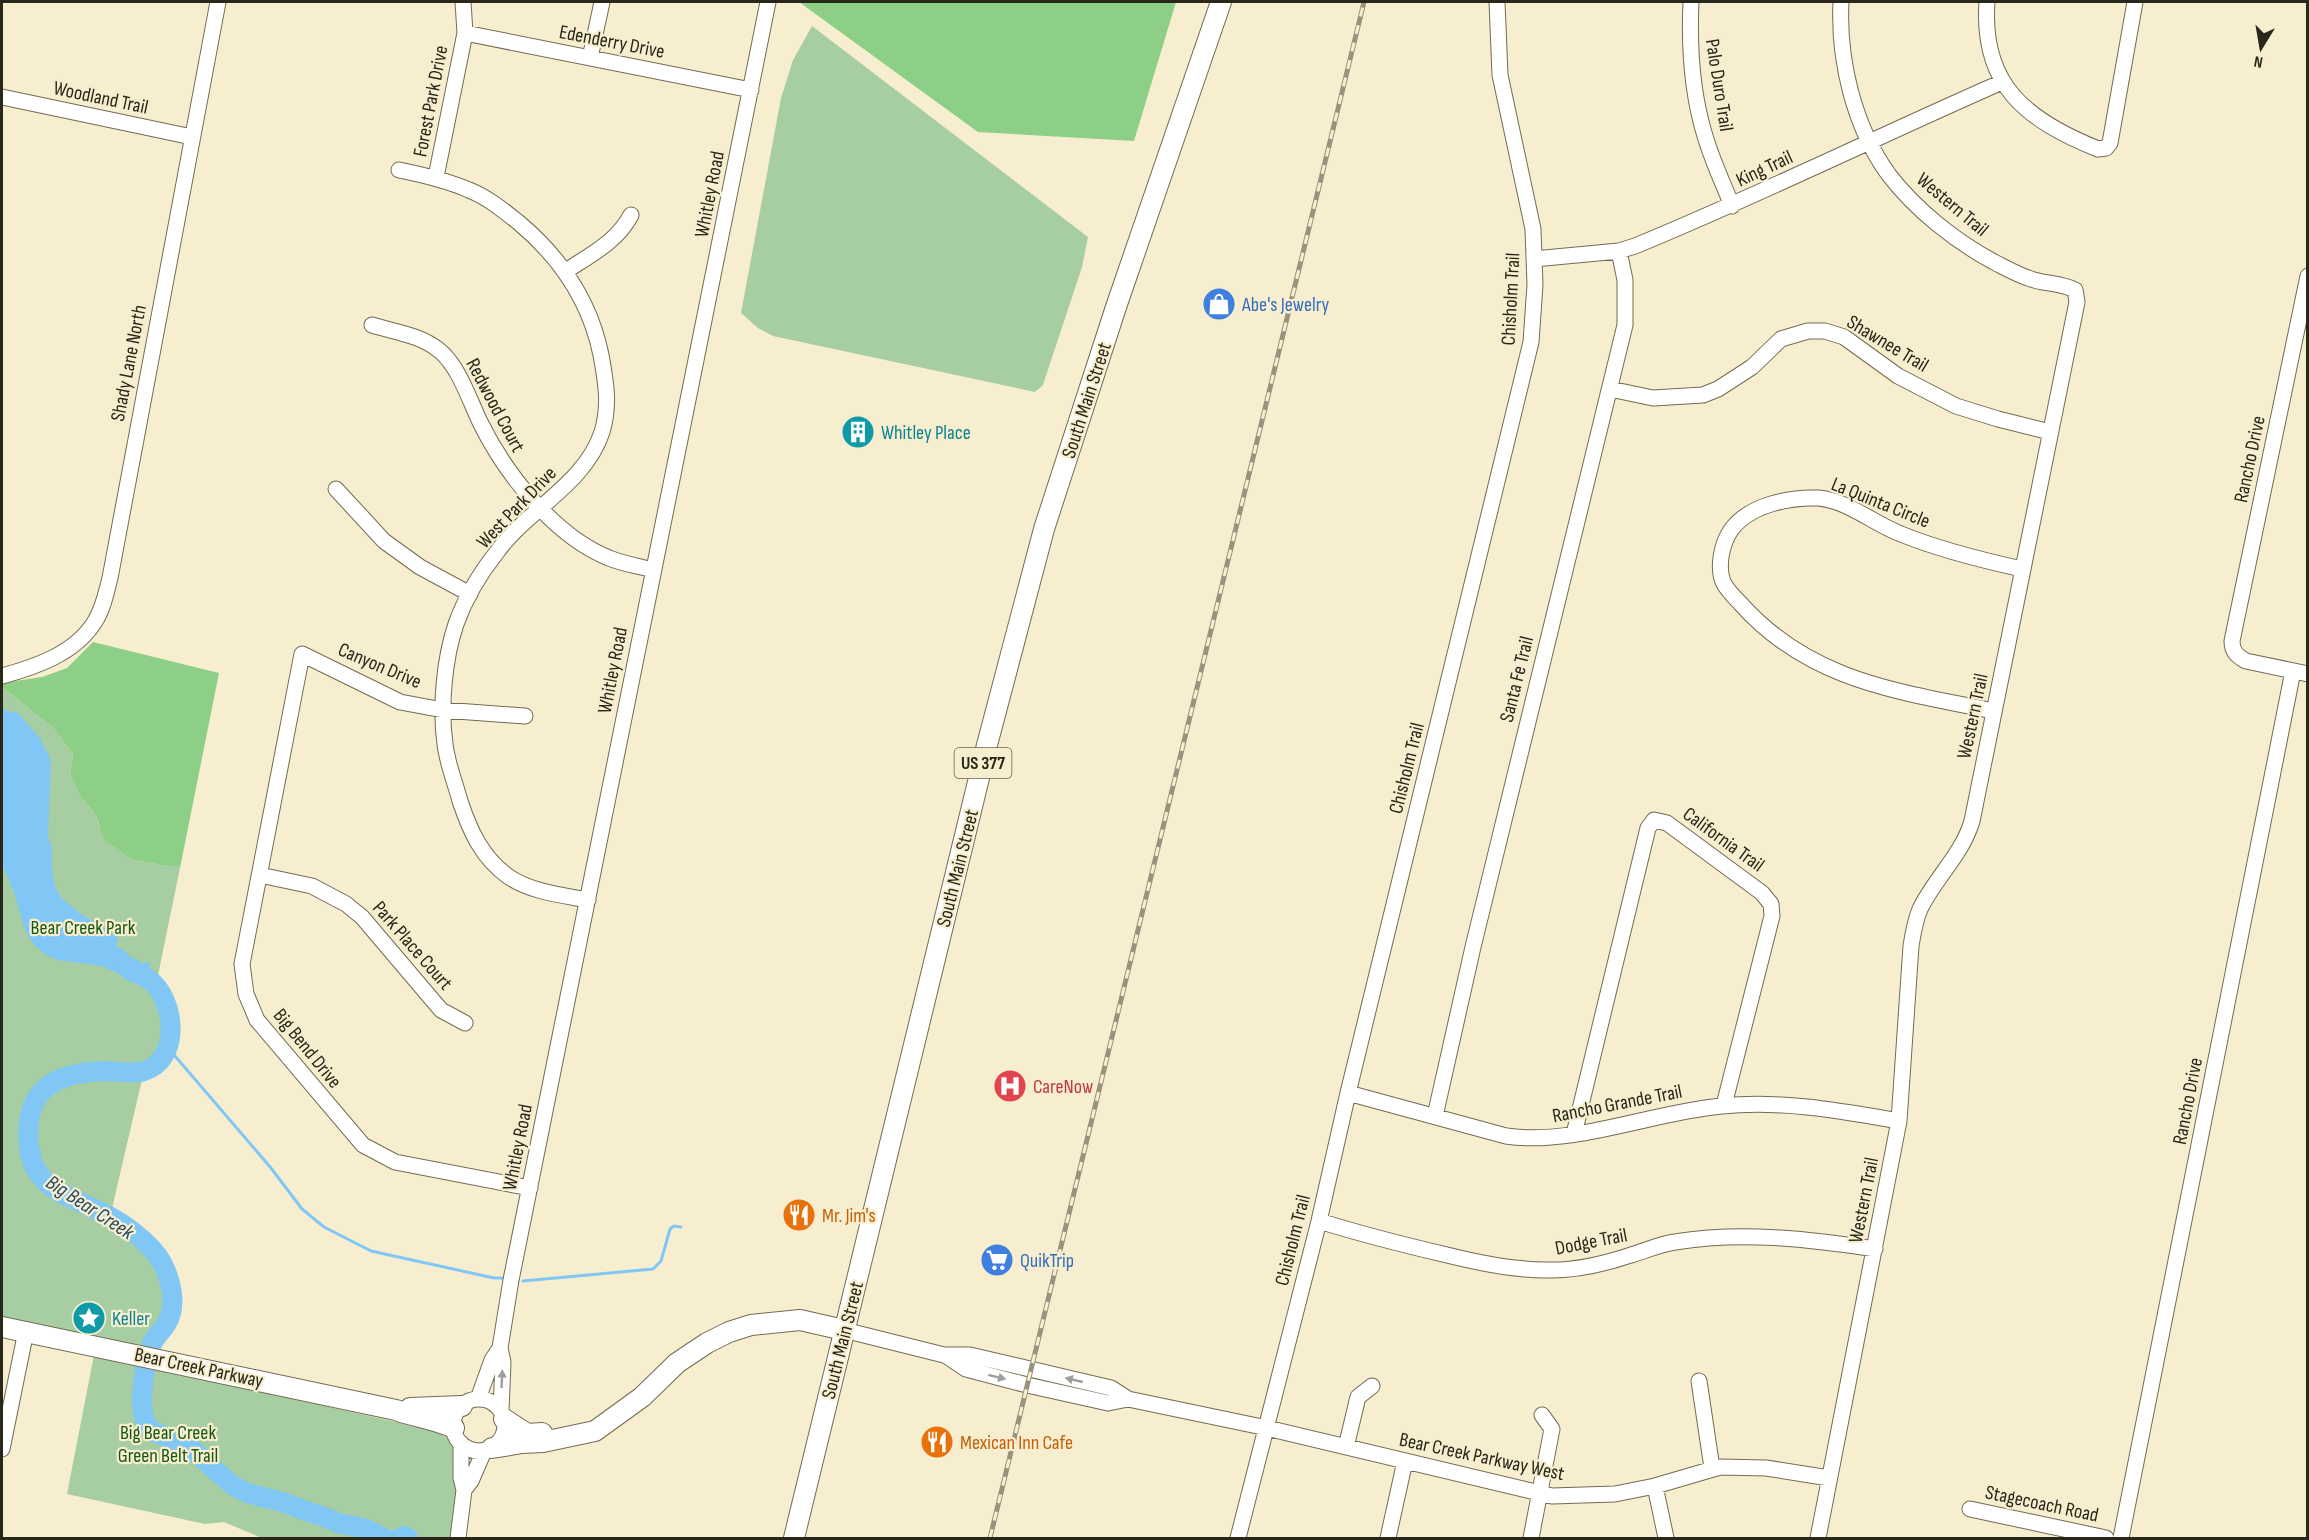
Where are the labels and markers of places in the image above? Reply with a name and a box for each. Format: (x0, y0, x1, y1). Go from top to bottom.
shop icon: Abe's Jewelry (1201, 286, 1237, 322)
place label: Abe's Jewelry (1241, 293, 1330, 317)
building icon: Whitley Place (840, 414, 876, 450)
place label: Whitley Place (881, 421, 971, 445)
hospital icon: CareNow (992, 1068, 1028, 1104)
place label: CareNow (1033, 1075, 1093, 1099)
restaurant icon: Mr. Jim's (781, 1197, 817, 1233)
place label: Mr. Jim's (822, 1204, 876, 1228)
supermarket icon: QuikTrip (979, 1242, 1015, 1278)
place label: QuikTrip (1020, 1249, 1074, 1273)
place icon: Keller (71, 1300, 107, 1336)
place label: Keller (112, 1307, 150, 1331)
restaurant icon: Mexican Inn Cafe (919, 1424, 955, 1460)
place label: Mexican Inn Cafe (960, 1431, 1073, 1455)

